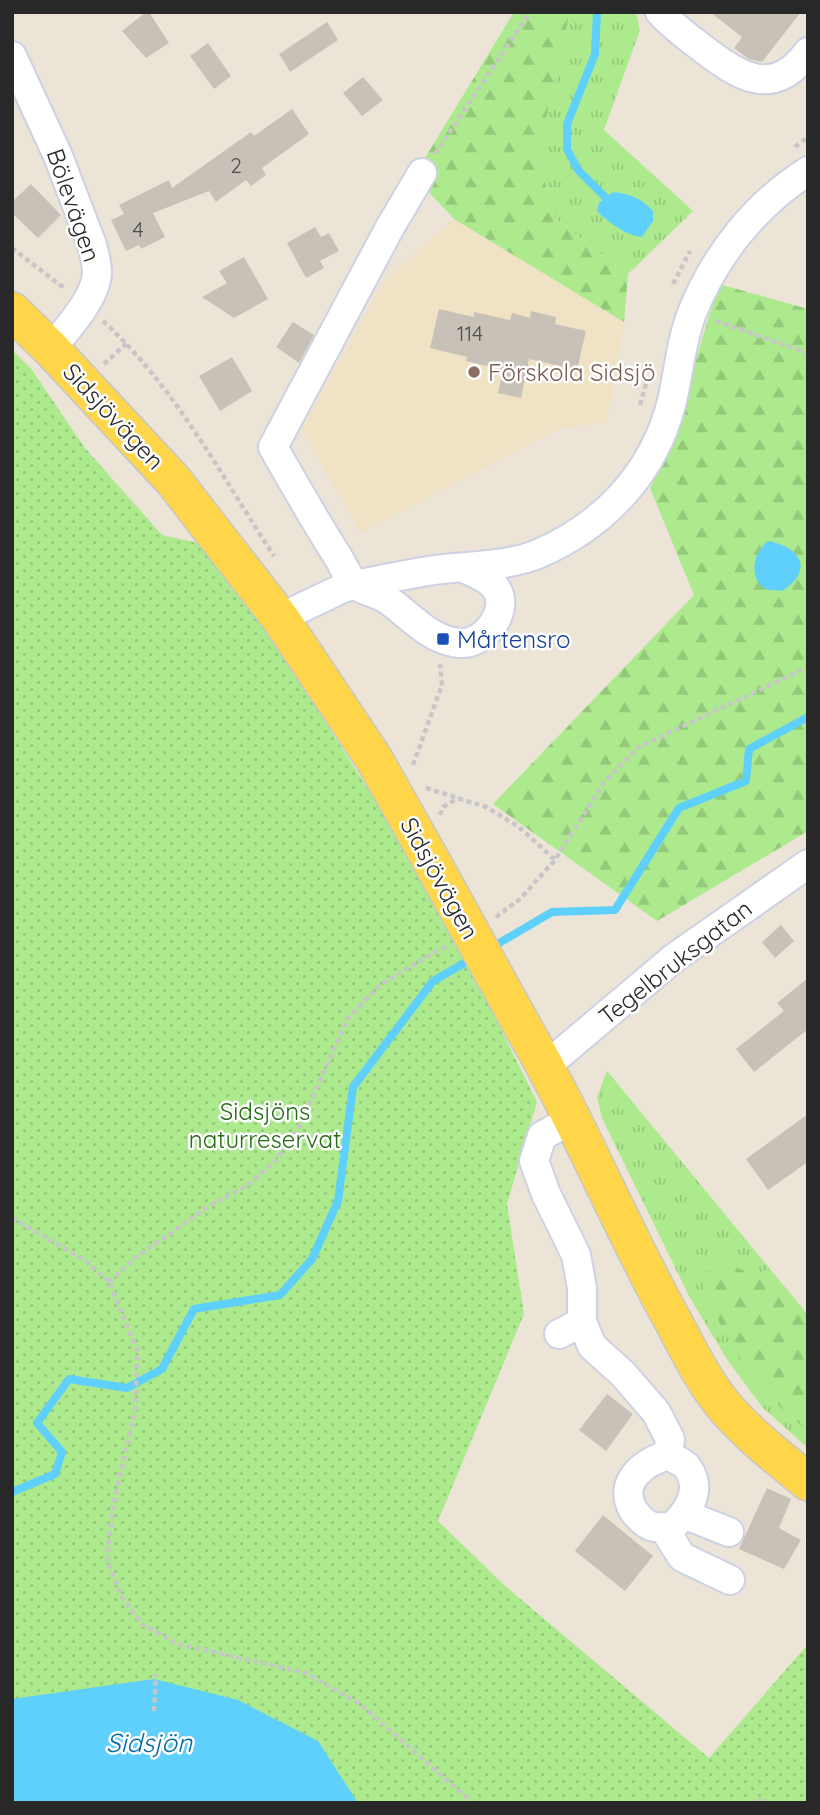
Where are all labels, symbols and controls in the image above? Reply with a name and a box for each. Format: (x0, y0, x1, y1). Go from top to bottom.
street label: Bölevägen (41, 144, 107, 266)
house number: 2 (230, 152, 242, 178)
house number: 4 (132, 216, 144, 242)
house number: 114 (457, 320, 483, 346)
street label: Sidsjövägen (57, 357, 171, 475)
place label: Förskola Sidsjö (488, 357, 655, 387)
marker: Förskola Sidsjö (466, 364, 482, 380)
place label: Mårtensro (457, 624, 571, 654)
marker: Mårtensro (435, 631, 451, 647)
street label: Sidsjövägen (394, 812, 486, 944)
street label: Tegelbruksgatan (592, 893, 758, 1031)
park label: Sidsjöns naturreservat (189, 1096, 341, 1154)
water label: Sidsjön (106, 1726, 193, 1759)

